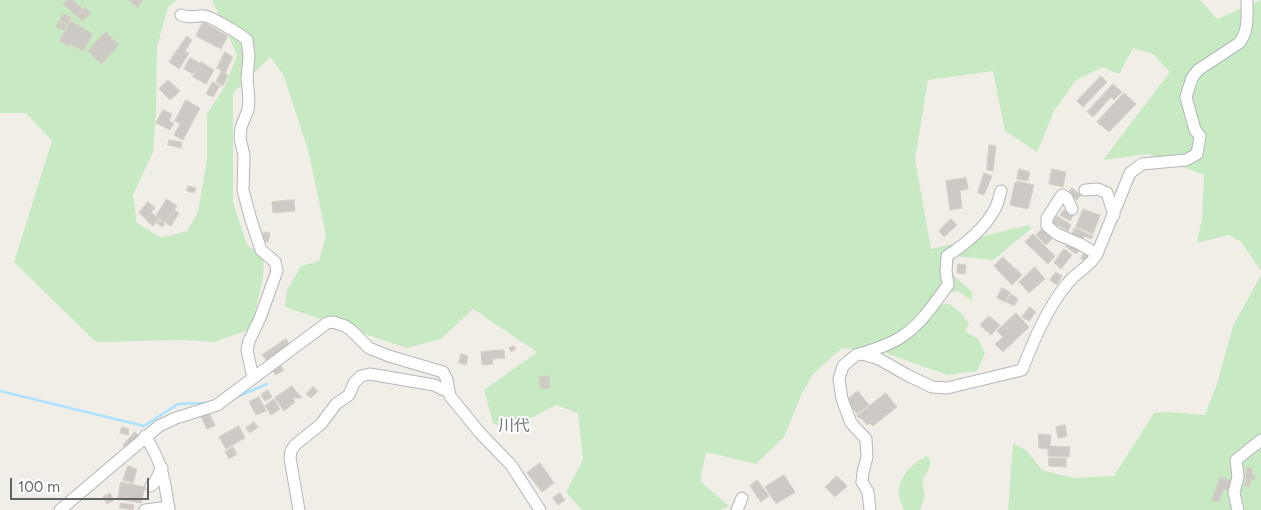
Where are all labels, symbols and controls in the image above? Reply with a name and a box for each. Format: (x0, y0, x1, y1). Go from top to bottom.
district label: 川代 (498, 416, 530, 436)
scale bar (12, 468, 151, 500)
text: 100 m (18, 478, 60, 496)

